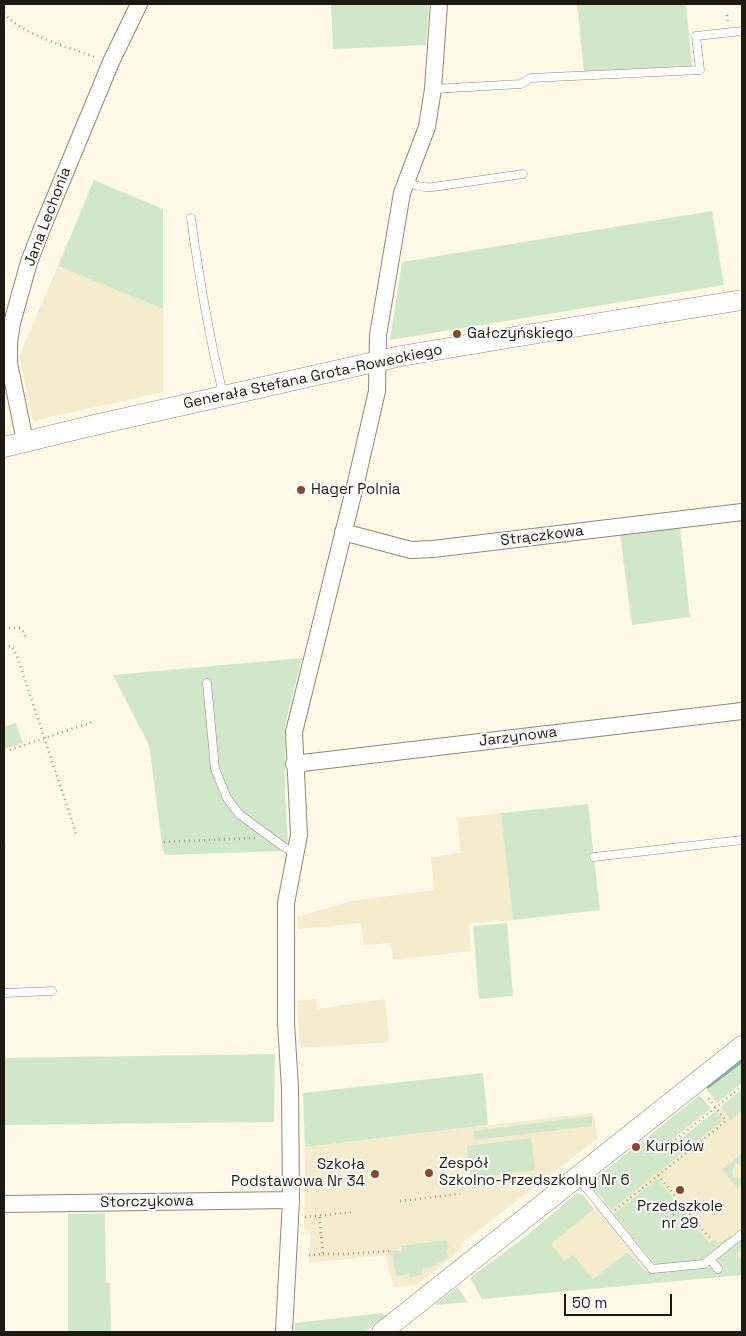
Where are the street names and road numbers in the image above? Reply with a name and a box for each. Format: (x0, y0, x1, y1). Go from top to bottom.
street label: Jana Lechonia (21, 165, 75, 269)
street label: Generała Stefana Grota-Roweckiego (182, 341, 444, 413)
street label: Strączkowa (499, 522, 585, 550)
street label: Jarzynowa (478, 723, 558, 751)
street label: Storczykowa (100, 1192, 194, 1212)

